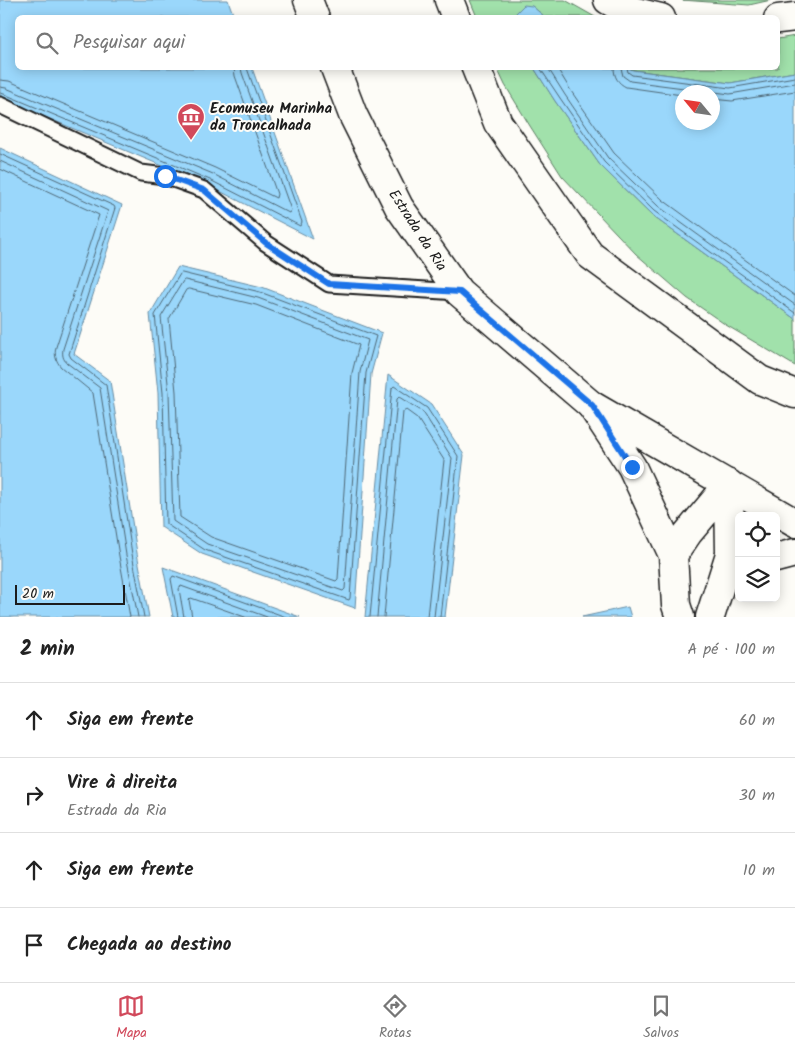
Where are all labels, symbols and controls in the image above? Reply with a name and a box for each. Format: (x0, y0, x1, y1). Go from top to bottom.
search box (15, 15, 780, 70)
text: Pesquisar aqui (73, 28, 185, 58)
icon: search (33, 29, 61, 57)
north arrow (675, 85, 720, 130)
place label: Ecomuseu Marinha da Troncalhada (210, 97, 332, 138)
museum icon: Ecomuseu Marinha da Troncalhada (176, 102, 206, 141)
route start (154, 165, 177, 188)
street label: Estrada da Ria (382, 185, 453, 276)
route end (621, 456, 644, 479)
map controls (735, 512, 780, 602)
button: locate (735, 512, 780, 557)
button: layers (735, 557, 780, 602)
scale bar (15, 582, 125, 605)
text: 20 m (22, 583, 54, 605)
text: 2 min (20, 633, 75, 666)
text: A pé · 100 m (687, 637, 775, 662)
text: Siga em frente (67, 705, 194, 735)
icon: ahead (20, 706, 48, 734)
text: 60 m (739, 708, 775, 733)
text: Vire à direita (67, 768, 177, 798)
icon: right (20, 781, 48, 809)
text: 30 m (739, 783, 775, 808)
text: Estrada da Ria (67, 798, 167, 823)
text: Siga em frente (67, 855, 194, 885)
icon: ahead (20, 856, 48, 884)
text: 10 m (743, 858, 775, 883)
text: Chegada ao destino (67, 930, 232, 960)
icon: arrive (20, 931, 48, 959)
tab: Mapa (116, 992, 147, 1044)
tab: Rotas (379, 992, 411, 1044)
tab: Salvos (643, 992, 679, 1044)

